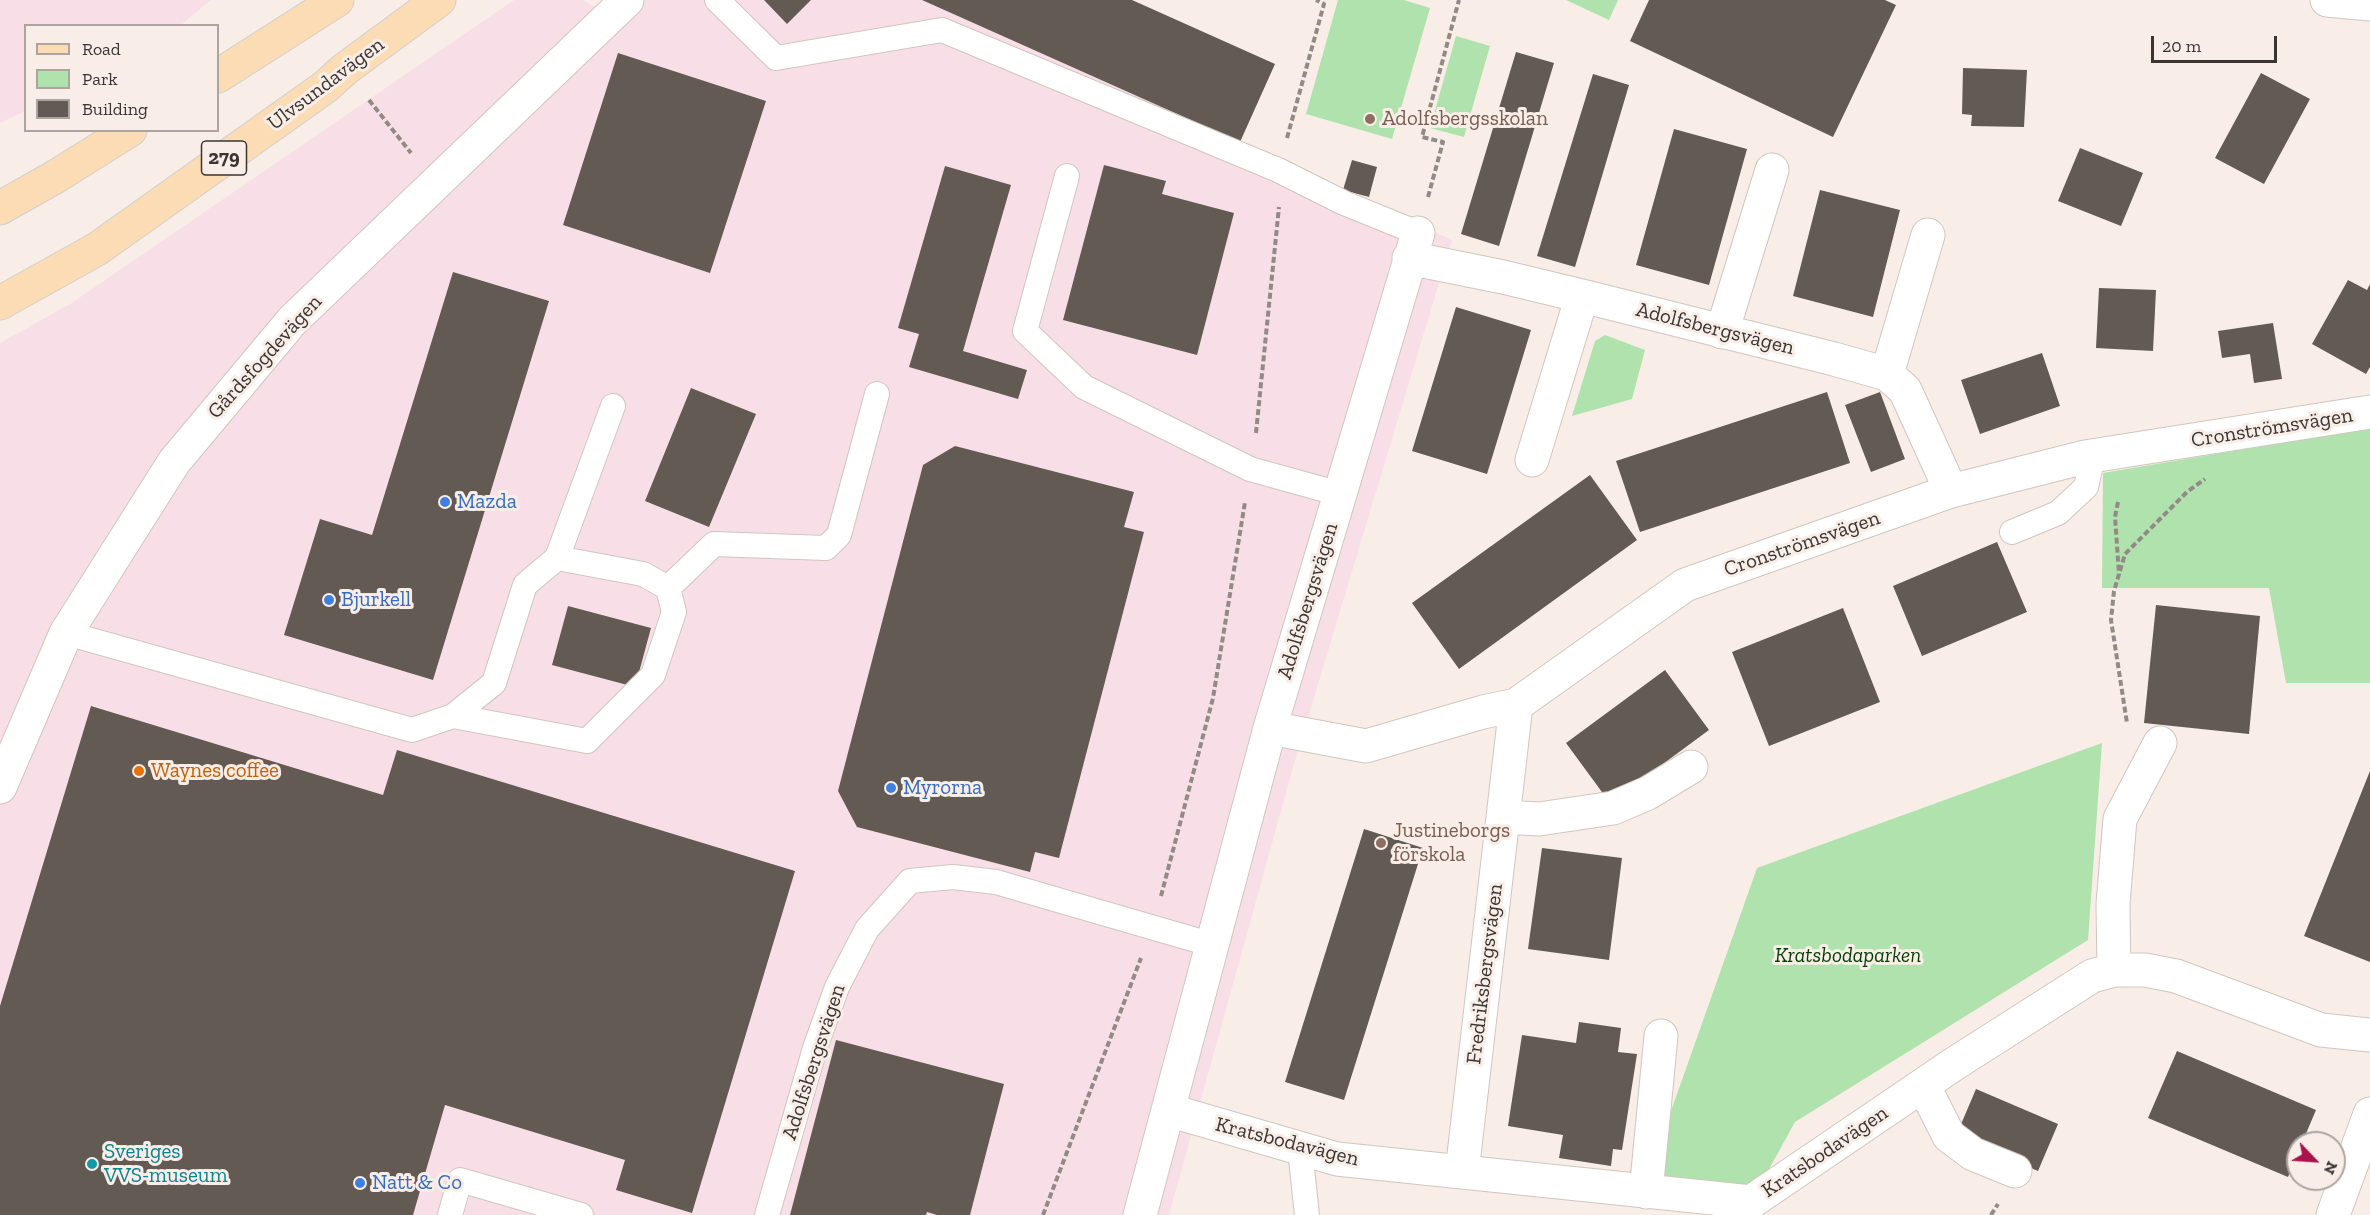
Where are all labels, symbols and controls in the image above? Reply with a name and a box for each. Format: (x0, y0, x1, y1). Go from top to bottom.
legend (24, 24, 219, 132)
scale bar (2154, 24, 2280, 62)
street label: Ulvsundavägen (263, 32, 389, 136)
text: 20 m (2162, 35, 2201, 57)
text: Road (82, 38, 121, 60)
text: Park (82, 68, 118, 90)
text: Building (82, 98, 148, 120)
place label: Adolfsbergsskolan (1382, 106, 1548, 132)
marker: Adolfsbergsskolan (1363, 112, 1377, 126)
road number: 279 (202, 141, 246, 175)
street label: Gårdsfogdevägen (203, 290, 327, 424)
street label: Adolfsbergsvägen (1633, 297, 1797, 361)
street label: Cronströmsvägen (2189, 403, 2355, 453)
place label: Mazda (457, 489, 517, 515)
marker: Mazda (438, 495, 452, 509)
street label: Cronströmsvägen (1721, 505, 1883, 583)
street label: Adolfsbergsvägen (1272, 520, 1344, 682)
place label: Bjurkell (341, 587, 411, 613)
marker: Bjurkell (322, 593, 336, 607)
place label: Waynes coffee (151, 758, 279, 784)
marker: Waynes coffee (132, 764, 146, 778)
place label: Myrorna (903, 775, 982, 801)
marker: Myrorna (884, 781, 898, 795)
place label: Justineborgs förskola (1393, 818, 1510, 868)
marker: Justineborgs förskola (1374, 836, 1388, 850)
street label: Fredriksbergsvägen (1461, 882, 1509, 1066)
park label: Kratsbodaparken (1775, 943, 1921, 969)
street label: Adolfsbergsvägen (777, 981, 851, 1143)
street label: Kratsbodavägen (1757, 1100, 1893, 1204)
street label: Kratsbodavägen (1213, 1112, 1361, 1172)
north arrow (2286, 1131, 2346, 1191)
place label: Sveriges VVS-museum (104, 1139, 228, 1189)
marker: Sveriges VVS-museum (85, 1157, 99, 1171)
text: N (2320, 1158, 2342, 1177)
place label: Natt & Co (372, 1170, 462, 1196)
marker: Natt & Co (353, 1176, 367, 1190)

